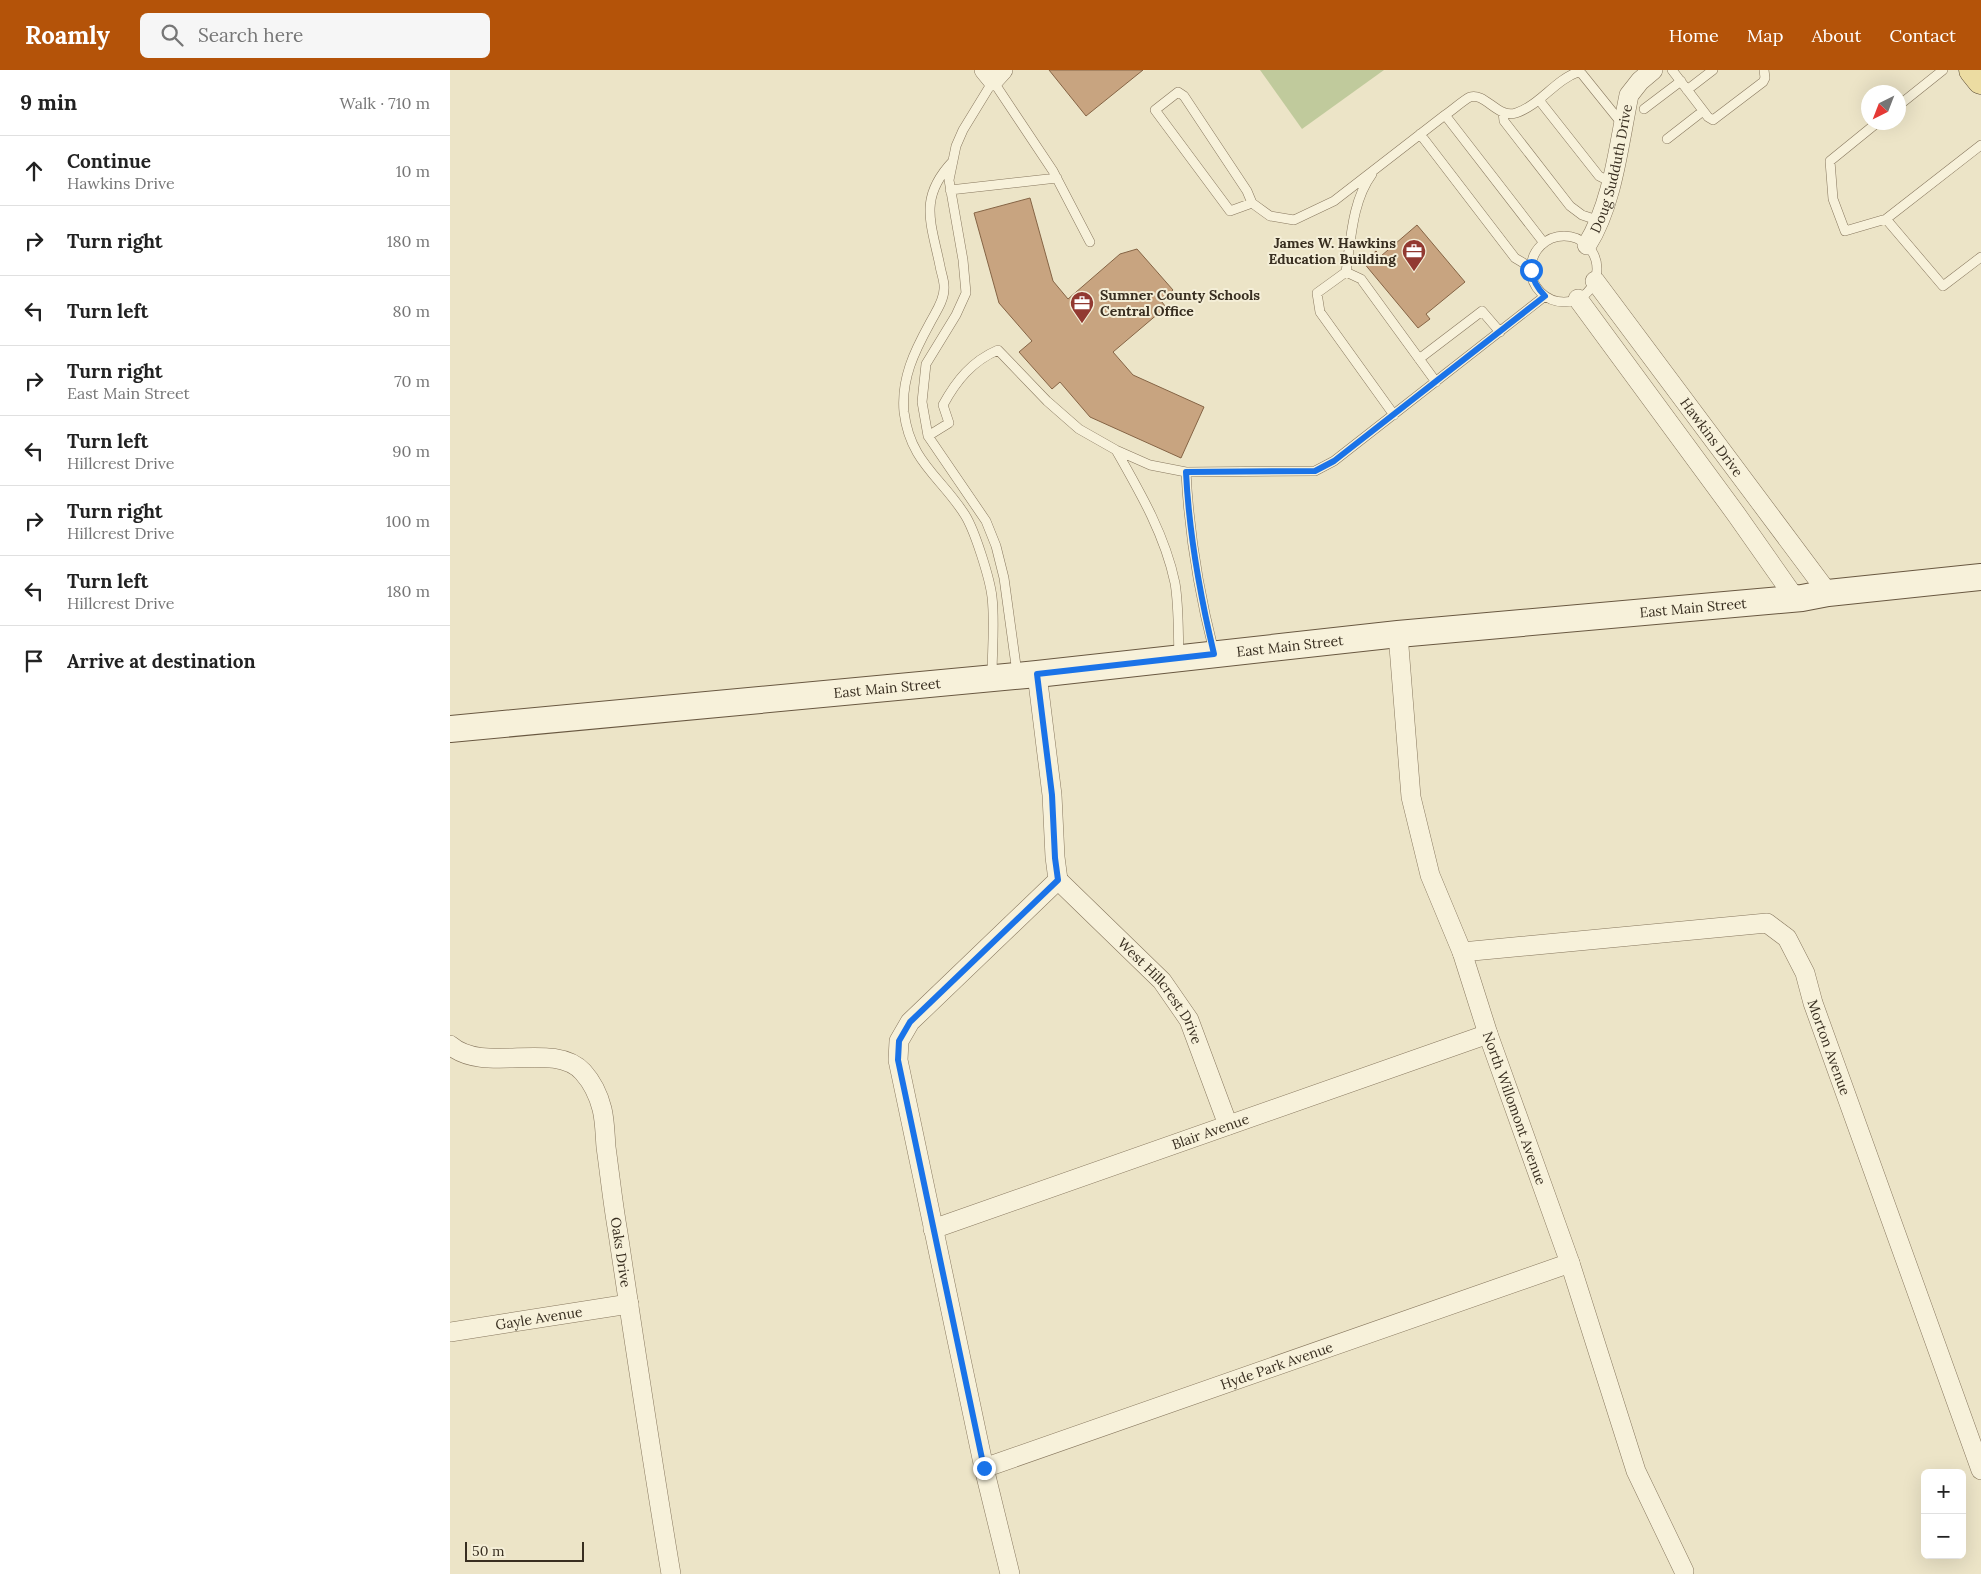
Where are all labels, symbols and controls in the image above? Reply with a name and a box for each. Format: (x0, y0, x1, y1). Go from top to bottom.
search box (140, 13, 490, 58)
text: Roamly (25, 20, 110, 51)
icon: search (158, 21, 186, 49)
text: Search here (198, 23, 303, 47)
text: Home (1669, 24, 1719, 47)
text: Map (1747, 24, 1783, 47)
text: About (1811, 24, 1861, 47)
text: Contact (1889, 24, 1956, 47)
north arrow (1861, 85, 1906, 130)
text: 9 min (20, 89, 77, 116)
text: Walk · 710 m (339, 93, 430, 113)
street label: Doug Sudduth Drive (1586, 102, 1636, 236)
text: Continue (67, 149, 151, 173)
icon: ahead (20, 157, 48, 185)
text: 10 m (396, 161, 430, 181)
text: Hawkins Drive (67, 173, 175, 193)
icon: right (20, 227, 48, 255)
text: Turn right (67, 229, 163, 253)
text: 180 m (387, 231, 430, 251)
place label: James W. Hawkins Education Building (1269, 234, 1397, 268)
office icon: James W. Hawkins Education Building (1401, 238, 1427, 272)
route start (1520, 259, 1543, 282)
place label: Sumner County Schools Central Office (1100, 286, 1260, 320)
office icon: Sumner County Schools Central Office (1069, 290, 1095, 324)
icon: left (20, 297, 48, 325)
text: Turn left (67, 299, 148, 323)
text: 80 m (393, 301, 430, 321)
text: Turn right (67, 359, 163, 383)
icon: right (20, 367, 48, 395)
text: 70 m (394, 371, 430, 391)
text: East Main Street (67, 383, 190, 403)
street label: Hawkins Drive (1676, 394, 1747, 481)
text: Turn left (67, 429, 148, 453)
icon: left (20, 437, 48, 465)
text: 90 m (392, 441, 430, 461)
text: Hillcrest Drive (67, 453, 174, 473)
text: Turn right (67, 499, 163, 523)
icon: right (20, 507, 48, 535)
text: 100 m (386, 511, 430, 531)
text: Hillcrest Drive (67, 523, 174, 543)
text: Turn left (67, 569, 148, 593)
icon: left (20, 577, 48, 605)
text: 180 m (387, 581, 430, 601)
text: Hillcrest Drive (67, 593, 174, 613)
street label: East Main Street (1639, 594, 1748, 621)
street label: East Main Street (1235, 631, 1345, 661)
icon: arrive (20, 647, 48, 675)
text: Arrive at destination (67, 649, 256, 673)
street label: East Main Street (833, 674, 942, 702)
street label: West Hillcrest Drive (1114, 934, 1206, 1047)
street label: Morton Avenue (1804, 997, 1855, 1098)
street label: North Willomont Avenue (1479, 1029, 1550, 1188)
street label: Blair Avenue (1169, 1110, 1252, 1153)
street label: Oaks Drive (606, 1216, 635, 1289)
street label: Gayle Avenue (494, 1302, 584, 1334)
street label: Hyde Park Avenue (1218, 1338, 1336, 1394)
route end (973, 1457, 996, 1480)
map controls (1921, 1469, 1966, 1559)
button: + (1921, 1469, 1966, 1514)
button: − (1921, 1514, 1966, 1559)
scale bar (465, 1539, 584, 1562)
text: 50 m (472, 1542, 505, 1560)

